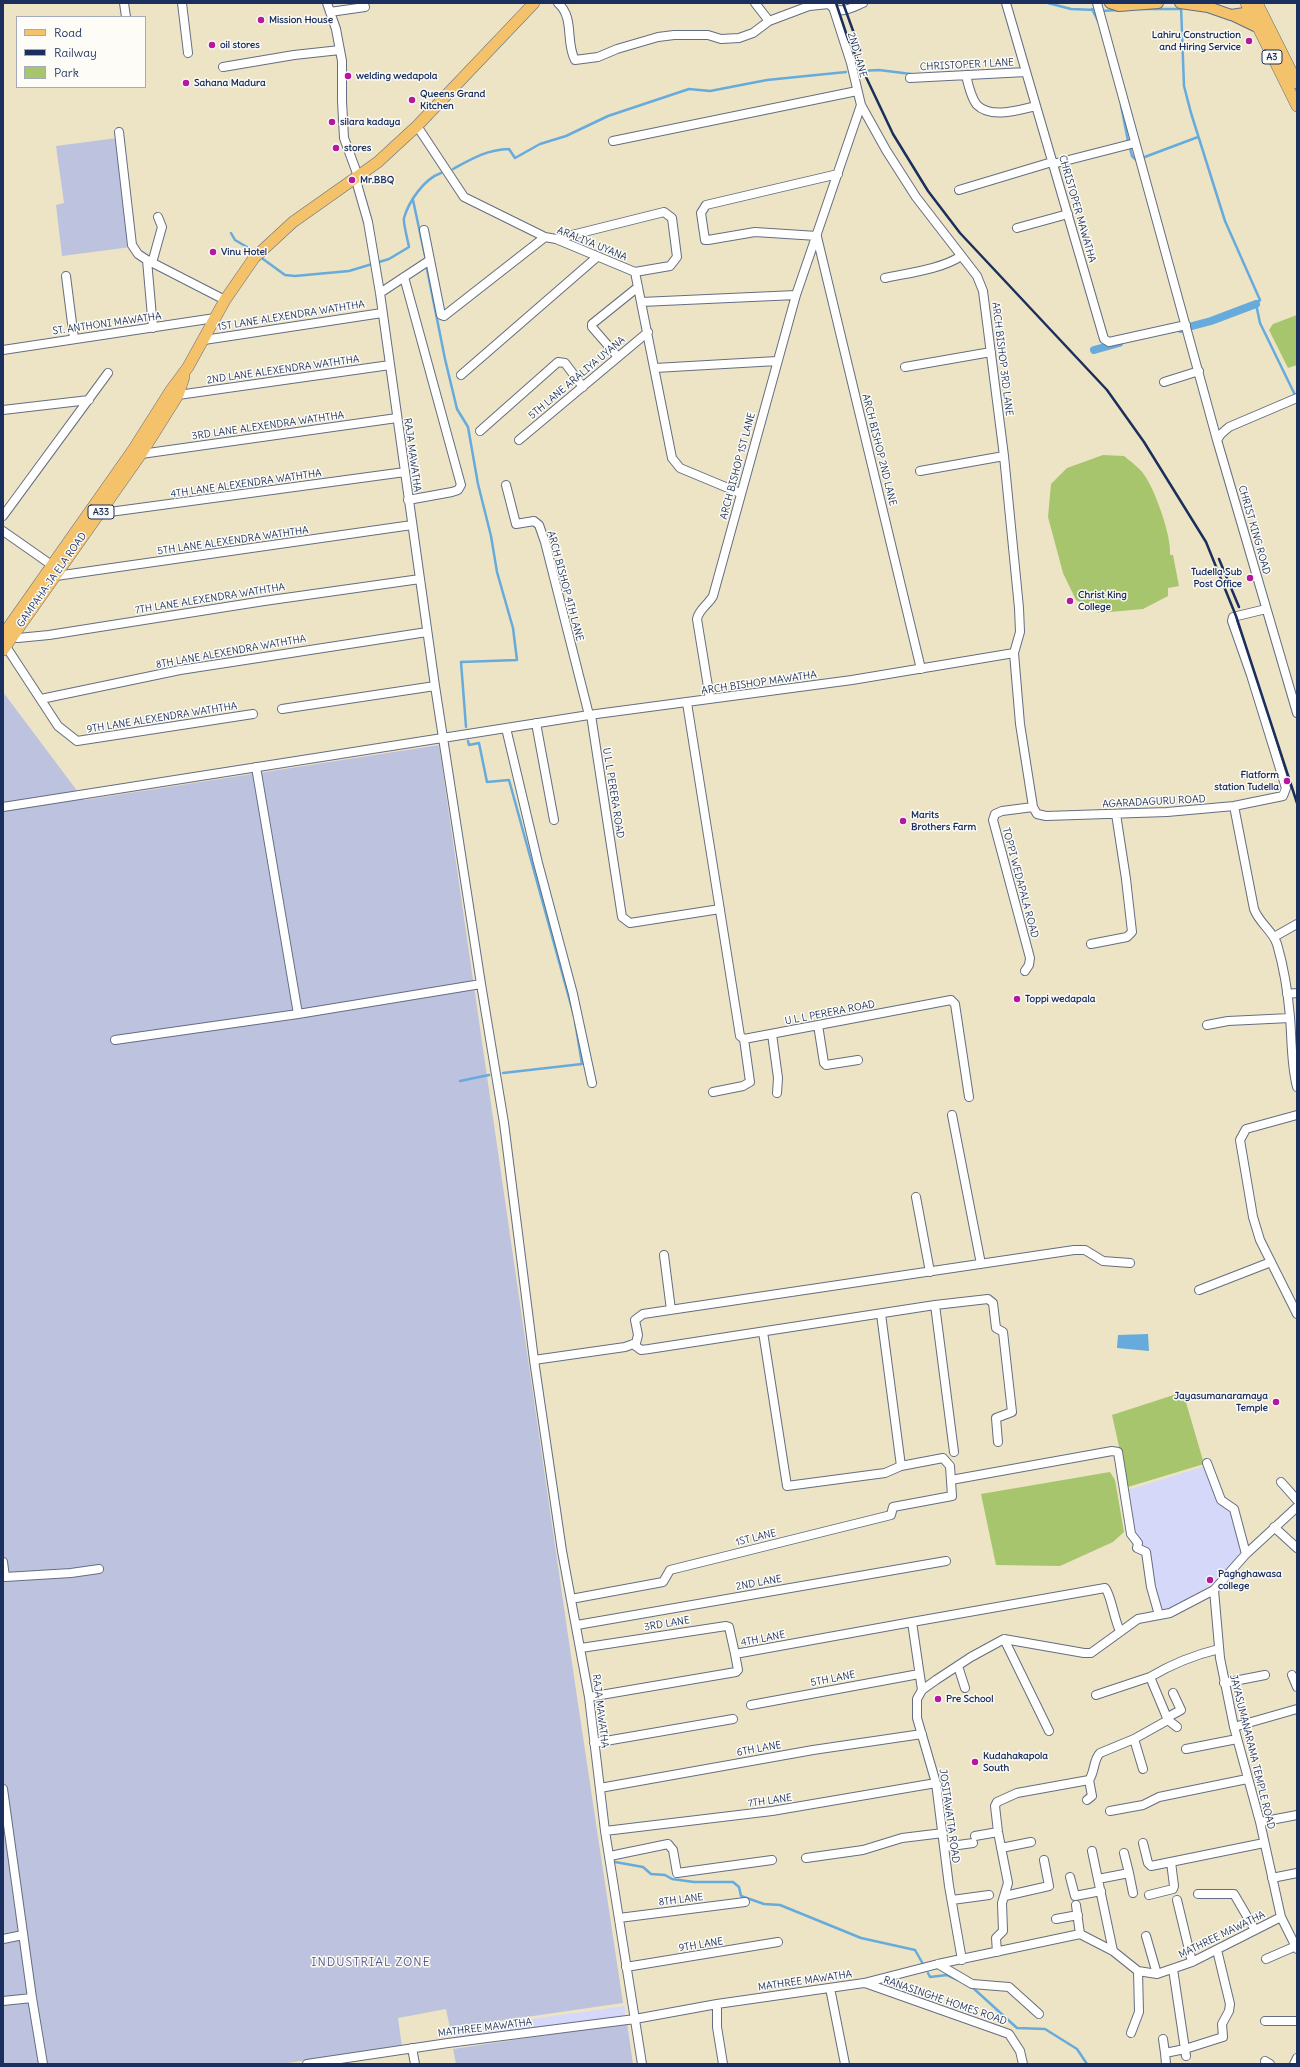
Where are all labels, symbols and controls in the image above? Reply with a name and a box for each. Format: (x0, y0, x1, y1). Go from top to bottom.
place label: Mission House (269, 14, 333, 26)
marker: Mission House (256, 15, 266, 25)
legend (16, 16, 146, 88)
text: Road (54, 25, 82, 40)
place label: Lahiru Construction and Hiring Service (1152, 29, 1241, 52)
street label: 2ND LANE (845, 31, 869, 79)
marker: Lahiru Construction and Hiring Service (1244, 36, 1254, 46)
place label: oil stores (220, 39, 260, 51)
marker: oil stores (207, 40, 217, 50)
text: Railway (54, 45, 97, 60)
road number: A3 (1262, 50, 1282, 64)
street label: CHRISTOPER 1 LANE (920, 57, 1014, 73)
text: Park (54, 65, 79, 80)
place label: welding wedapola (356, 70, 437, 82)
marker: welding wedapola (343, 71, 353, 81)
place label: Sahana Madura (194, 77, 266, 89)
marker: Sahana Madura (181, 78, 191, 88)
place label: Queens Grand Kitchen (420, 88, 485, 112)
marker: Queens Grand Kitchen (407, 95, 417, 105)
place label: silara kadaya (340, 116, 400, 128)
marker: silara kadaya (327, 117, 337, 127)
place label: stores (344, 142, 371, 154)
marker: stores (331, 143, 341, 153)
street label: CHRISTOPER MAWATHA (1056, 154, 1098, 264)
place label: Mr.BBQ (360, 174, 394, 186)
marker: Mr.BBQ (347, 175, 357, 185)
street label: ARALIYA UYANA (555, 224, 629, 264)
place label: Vinu Hotel (221, 246, 267, 258)
marker: Vinu Hotel (208, 247, 218, 257)
street label: 1ST LANE ALEXENDRA WATHTHA (216, 298, 366, 334)
street label: ARCH BISHOP 3RD LANE (989, 301, 1015, 417)
street label: ST. ANTHONI MAWATHA (52, 310, 162, 338)
street label: 5TH LANE ARALIYA UYANA (526, 334, 628, 422)
street label: 2ND LANE ALEXENDRA WATHTHA (206, 353, 360, 387)
street label: ARCH BISHOP 2ND LANE (859, 393, 899, 507)
street label: 3RD LANE ALEXENDRA WATHTHA (191, 409, 345, 443)
street label: ARCH BISHOP 1ST LANE (718, 411, 758, 521)
street label: RAJA MAWATHA (401, 417, 423, 493)
street label: 4TH LANE ALEXENDRA WATHTHA (170, 467, 322, 501)
street label: CHRIST KING ROAD (1236, 484, 1272, 576)
road number: A33 (88, 505, 114, 519)
street label: 5TH LANE ALEXENDRA WATHTHA (157, 524, 309, 558)
street label: GAMPAHA-JA ELA ROAD (15, 530, 89, 630)
street label: ARCH BISHOP 4TH LANE (545, 530, 585, 642)
place label: Tudella Sub Post Office (1191, 566, 1242, 590)
marker: Tudella Sub Post Office (1245, 573, 1255, 583)
street label: 7TH LANE ALEXENDRA WATHTHA (134, 581, 286, 617)
place label: Christ King College (1078, 589, 1127, 612)
marker: Christ King College (1065, 596, 1075, 606)
street label: 8TH LANE ALEXENDRA WATHTHA (155, 633, 307, 671)
street label: ARCH BISHOP MAWATHA (701, 669, 817, 697)
street label: 9TH LANE ALEXENDRA WATHTHA (86, 700, 238, 736)
street label: U L L PERERA ROAD (600, 747, 626, 839)
place label: Flatform station Tudella (1214, 769, 1279, 792)
marker: Flatform station Tudella (1282, 776, 1292, 786)
street label: AGARADAGURU ROAD (1102, 793, 1206, 811)
place label: Marits Brothers Farm (911, 809, 976, 832)
marker: Marits Brothers Farm (898, 816, 908, 826)
street label: TOPPI WEDAPALA ROAD (999, 826, 1041, 940)
place label: Toppi wedapala (1025, 993, 1095, 1005)
marker: Toppi wedapala (1012, 994, 1022, 1004)
street label: U L L PERERA ROAD (784, 998, 876, 1028)
place label: Jayasumanaramaya Temple (1174, 1390, 1268, 1414)
marker: Jayasumanaramaya Temple (1271, 1397, 1281, 1407)
street label: 1ST LANE (734, 1527, 778, 1549)
place label: Paghghawasa college (1218, 1568, 1282, 1592)
street label: 2ND LANE (735, 1573, 783, 1593)
marker: Paghghawasa college (1205, 1575, 1215, 1585)
street label: 3RD LANE (643, 1614, 691, 1634)
street label: 4TH LANE (740, 1629, 786, 1649)
street label: 5TH LANE (810, 1669, 856, 1689)
street label: RAJA MAWATHA (590, 1673, 610, 1749)
street label: JAYASUMANARAMA TEMPLE ROAD (1227, 1673, 1277, 1831)
place label: Pre School (946, 1693, 993, 1705)
marker: Pre School (933, 1694, 943, 1704)
street label: 6TH LANE (736, 1739, 782, 1759)
place label: Kudahakapola South (983, 1750, 1048, 1774)
marker: Kudahakapola South (970, 1757, 980, 1767)
street label: JOSITAWATTA ROAD (936, 1768, 962, 1864)
street label: 7TH LANE (747, 1792, 793, 1810)
street label: 8TH LANE (658, 1891, 704, 1909)
street label: MATHREE MAWATHA (1177, 1909, 1267, 1961)
street label: 9TH LANE (678, 1936, 724, 1954)
district label: INDUSTRIAL ZONE (311, 1956, 431, 1970)
street label: MATHREE MAWATHA (757, 1968, 853, 1994)
street label: RANASINGHE HOMES ROAD (882, 1974, 1008, 2028)
street label: MATHREE MAWATHA (437, 2016, 533, 2040)

